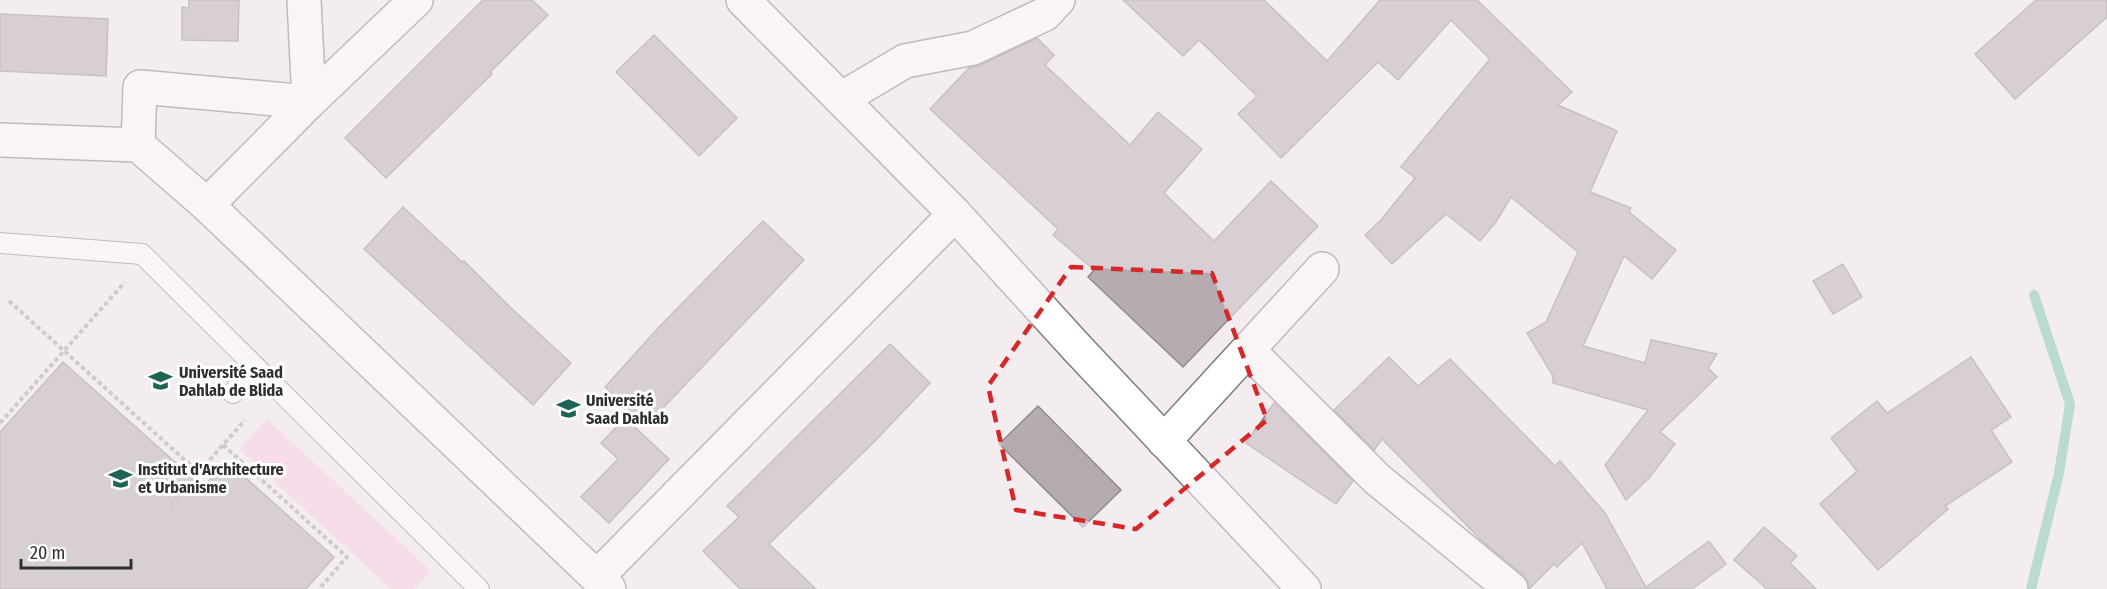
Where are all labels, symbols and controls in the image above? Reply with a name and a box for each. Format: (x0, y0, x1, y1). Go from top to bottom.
place label: Université Saad Dahlab de Blida (179, 363, 283, 400)
school or university icon: Université Saad Dahlab de Blida (148, 368, 174, 394)
place label: Université Saad Dahlab (586, 391, 669, 428)
school or university icon: Université Saad Dahlab (555, 396, 581, 422)
place label: Institut d'Architecture et Urbanisme (138, 460, 284, 497)
school or university icon: Institut d'Architecture et Urbanisme (107, 465, 133, 491)
scale bar (21, 532, 130, 570)
text: 20 m (30, 542, 65, 564)

